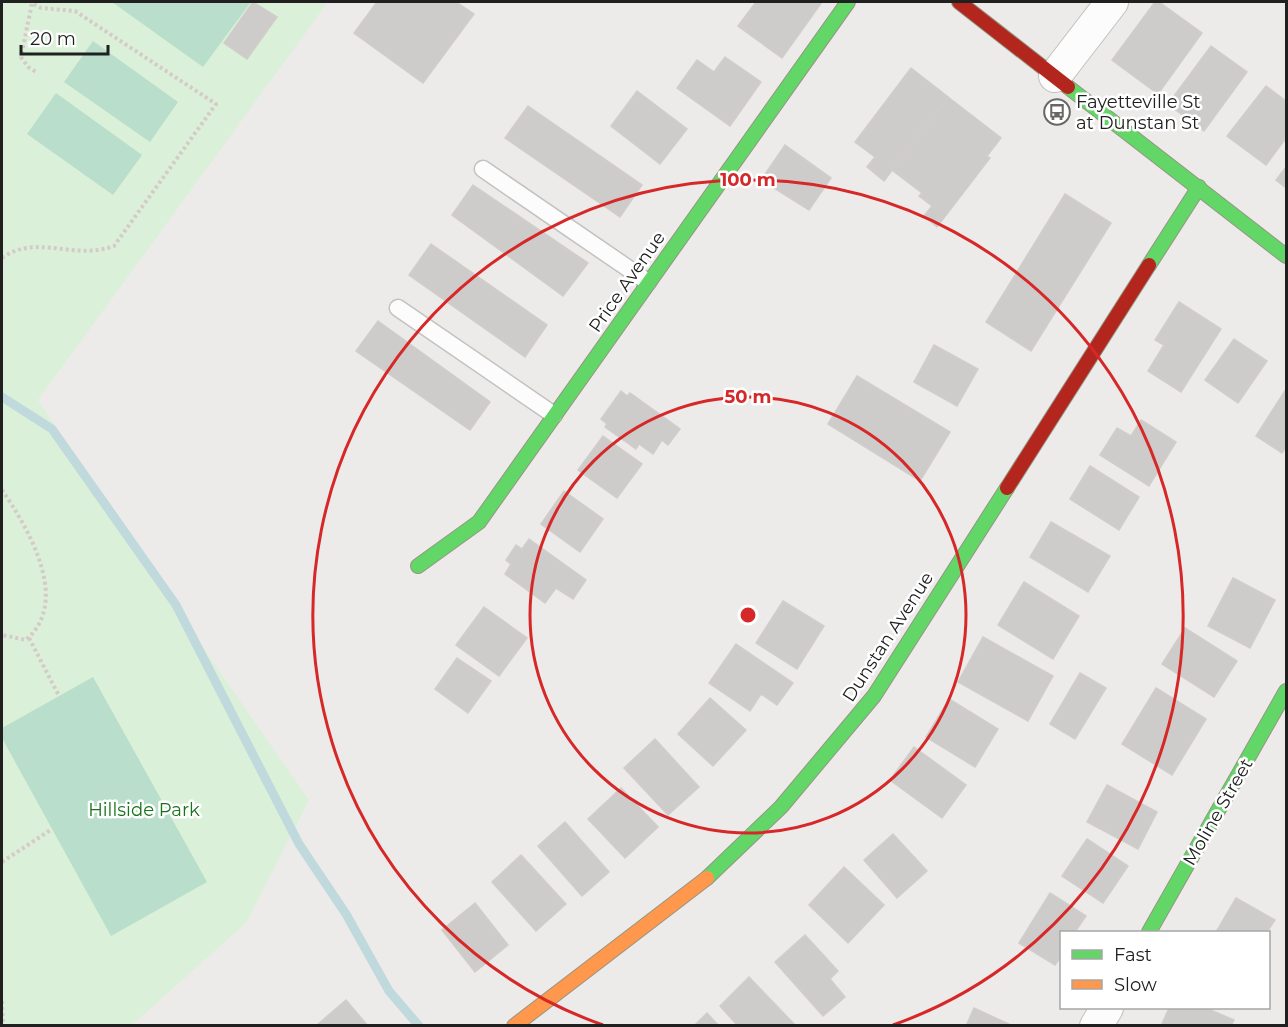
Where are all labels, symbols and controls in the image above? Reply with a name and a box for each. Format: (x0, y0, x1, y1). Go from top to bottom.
scale bar (21, 18, 108, 56)
text: 20 m (30, 28, 76, 50)
place label: Fayetteville St at Dunstan St (1076, 91, 1201, 134)
bus stop icon: Fayetteville St at Dunstan St (1042, 97, 1072, 127)
text: 100 m (720, 169, 776, 191)
street label: Price Avenue (584, 227, 670, 337)
text: 50 m (725, 386, 771, 408)
street label: Dunstan Avenue (838, 568, 938, 706)
centre of rings (738, 605, 758, 625)
street label: Moline Street (1178, 754, 1258, 870)
park label: Hillside Park (88, 799, 200, 821)
legend (1060, 931, 1270, 1009)
text: Fast (1114, 944, 1152, 966)
text: Slow (1114, 974, 1157, 996)

